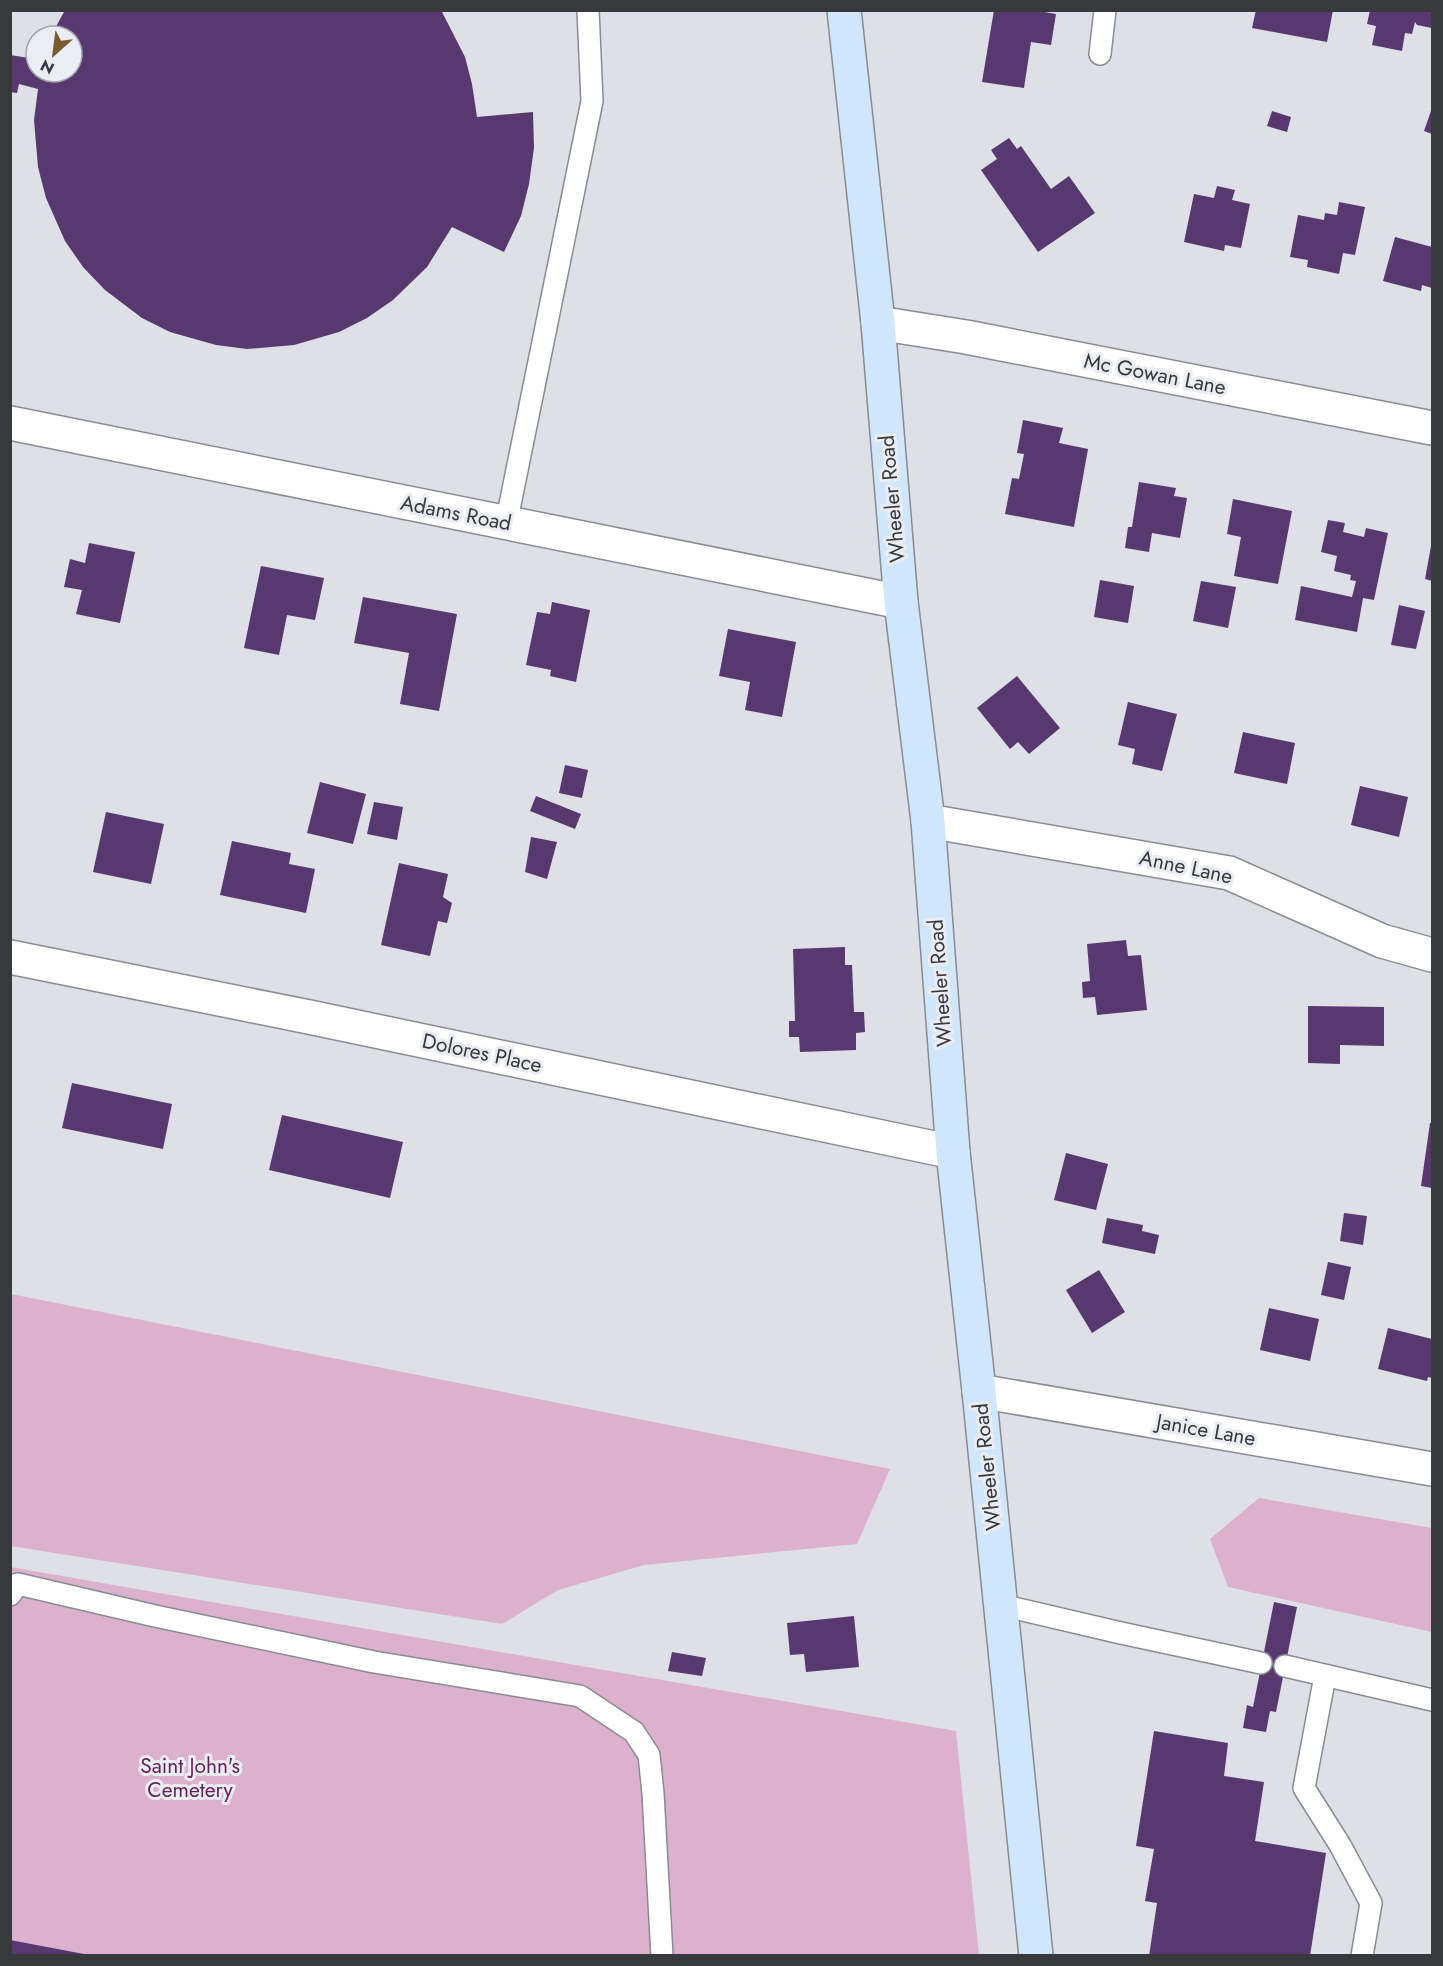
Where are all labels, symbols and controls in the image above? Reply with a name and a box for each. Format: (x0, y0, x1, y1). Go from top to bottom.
north arrow (24, 24, 84, 84)
text: N (36, 54, 58, 80)
street label: Mc Gowan Lane (1082, 346, 1229, 402)
street label: Wheeler Road (871, 434, 913, 564)
street label: Adams Road (398, 488, 514, 538)
street label: Anne Lane (1137, 843, 1235, 892)
street label: Wheeler Road (921, 918, 959, 1048)
street label: Dolores Place (419, 1026, 545, 1080)
street label: Wheeler Road (965, 1402, 1009, 1532)
street label: Janice Lane (1151, 1406, 1258, 1454)
park label: Saint John's Cemetery (140, 1751, 240, 1805)

